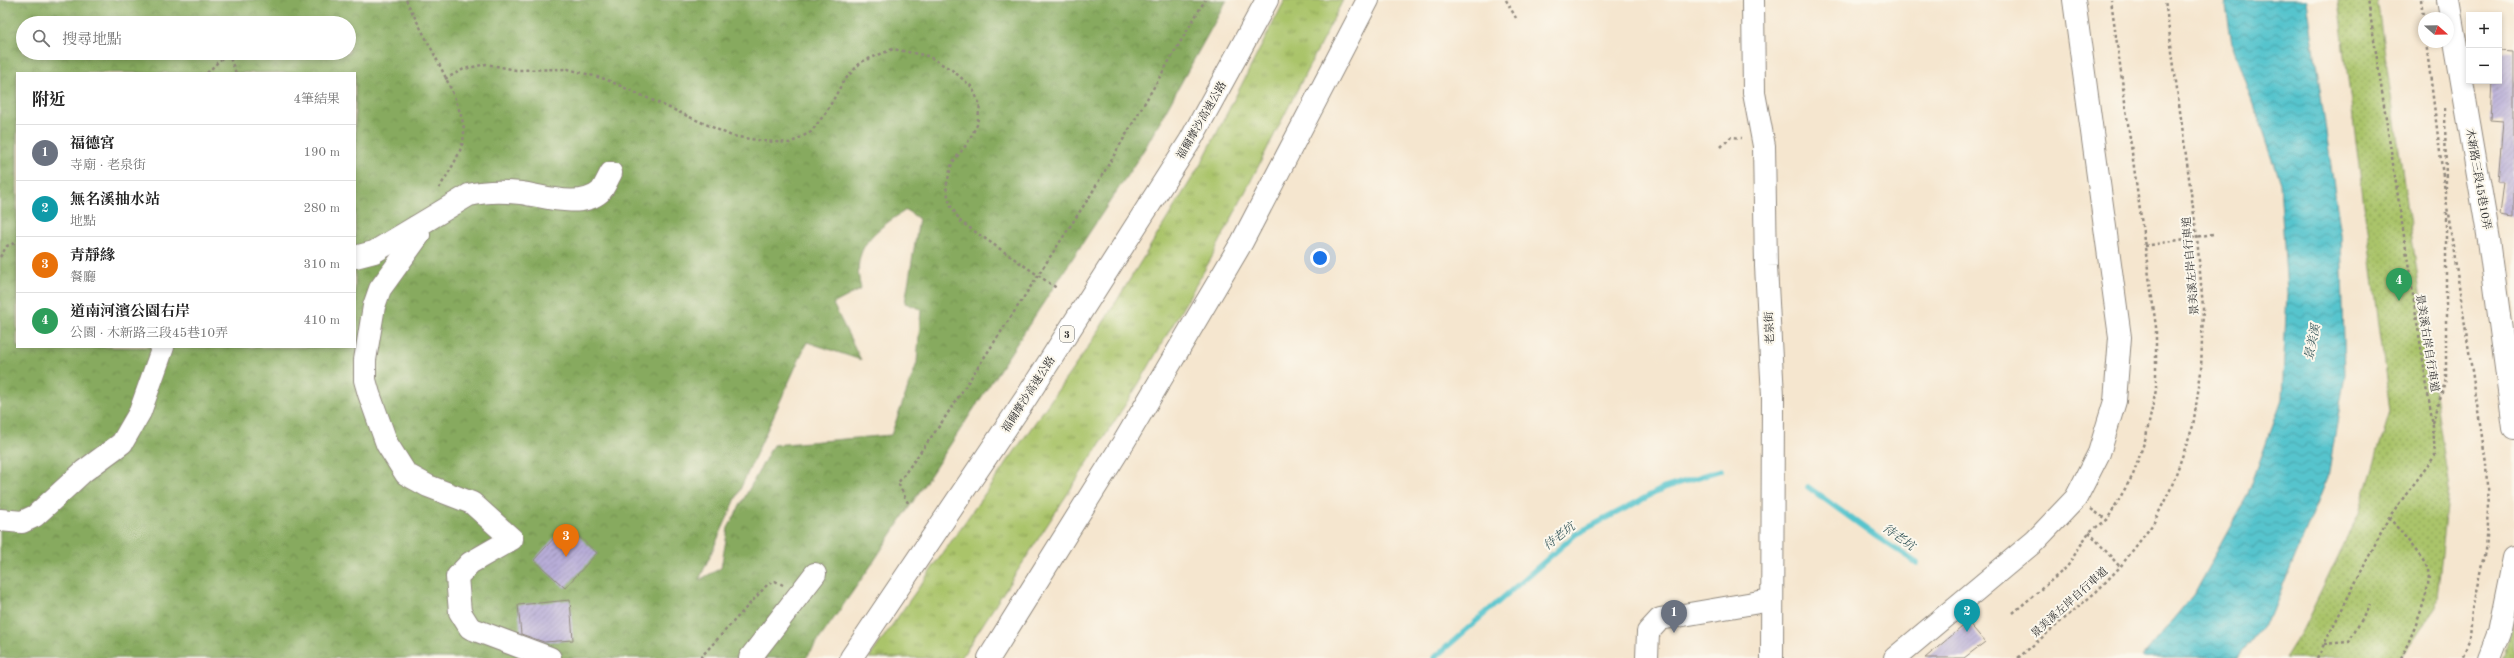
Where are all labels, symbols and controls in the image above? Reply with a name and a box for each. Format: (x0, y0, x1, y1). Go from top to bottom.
north arrow (2418, 12, 2454, 48)
map controls (2466, 12, 2502, 84)
button: + (2466, 12, 2502, 48)
search box (16, 16, 356, 60)
icon: search (30, 27, 52, 49)
text: 搜尋地點 (62, 33, 122, 48)
button: − (2466, 48, 2502, 84)
street label: 福爾摩沙高速公路 (1174, 79, 1229, 162)
text: 附近 (32, 92, 66, 109)
text: 4筆結果 (293, 93, 340, 106)
street label: 木新路三段45巷10弄 (2463, 127, 2494, 231)
text: 福德宮 (70, 137, 115, 152)
text: 1 (41, 146, 49, 159)
text: 190 m (303, 146, 340, 159)
text: 寺廟 · 老泉街 (70, 159, 146, 172)
text: 無名溪抽水站 (70, 193, 160, 208)
text: 2 (41, 202, 49, 215)
text: 280 m (303, 202, 340, 215)
text: 地點 (70, 215, 96, 228)
street label: 景美溪左岸自行車道 (2180, 216, 2201, 316)
your location (1310, 248, 1330, 268)
text: 青靜緣 (70, 249, 115, 264)
text: 3 (41, 258, 49, 271)
text: 310 m (303, 258, 340, 271)
pin: 4 (2386, 268, 2412, 301)
text: 餐廳 (70, 271, 96, 284)
street label: 景美溪右岸自行車道 (2413, 293, 2442, 393)
text: 道南河濱公園右岸 (70, 305, 190, 320)
street label: 老泉街 (1762, 311, 1777, 345)
text: 4 (41, 314, 49, 327)
text: 410 m (303, 314, 340, 327)
water label: 景美溪 (2301, 321, 2323, 361)
road number: 3 (1060, 326, 1074, 342)
text: 公園 · 木新路三段45巷10弄 (70, 327, 228, 340)
street label: 福爾摩沙高速公路 (999, 354, 1058, 435)
water label: 待老坑 (1541, 518, 1579, 553)
water label: 待老坑 (1880, 521, 1919, 554)
pin: 3 (553, 524, 579, 557)
street label: 景美溪左岸自行車道 (2028, 564, 2110, 640)
pin: 2 (1954, 599, 1980, 632)
pin: 1 (1661, 600, 1687, 633)

